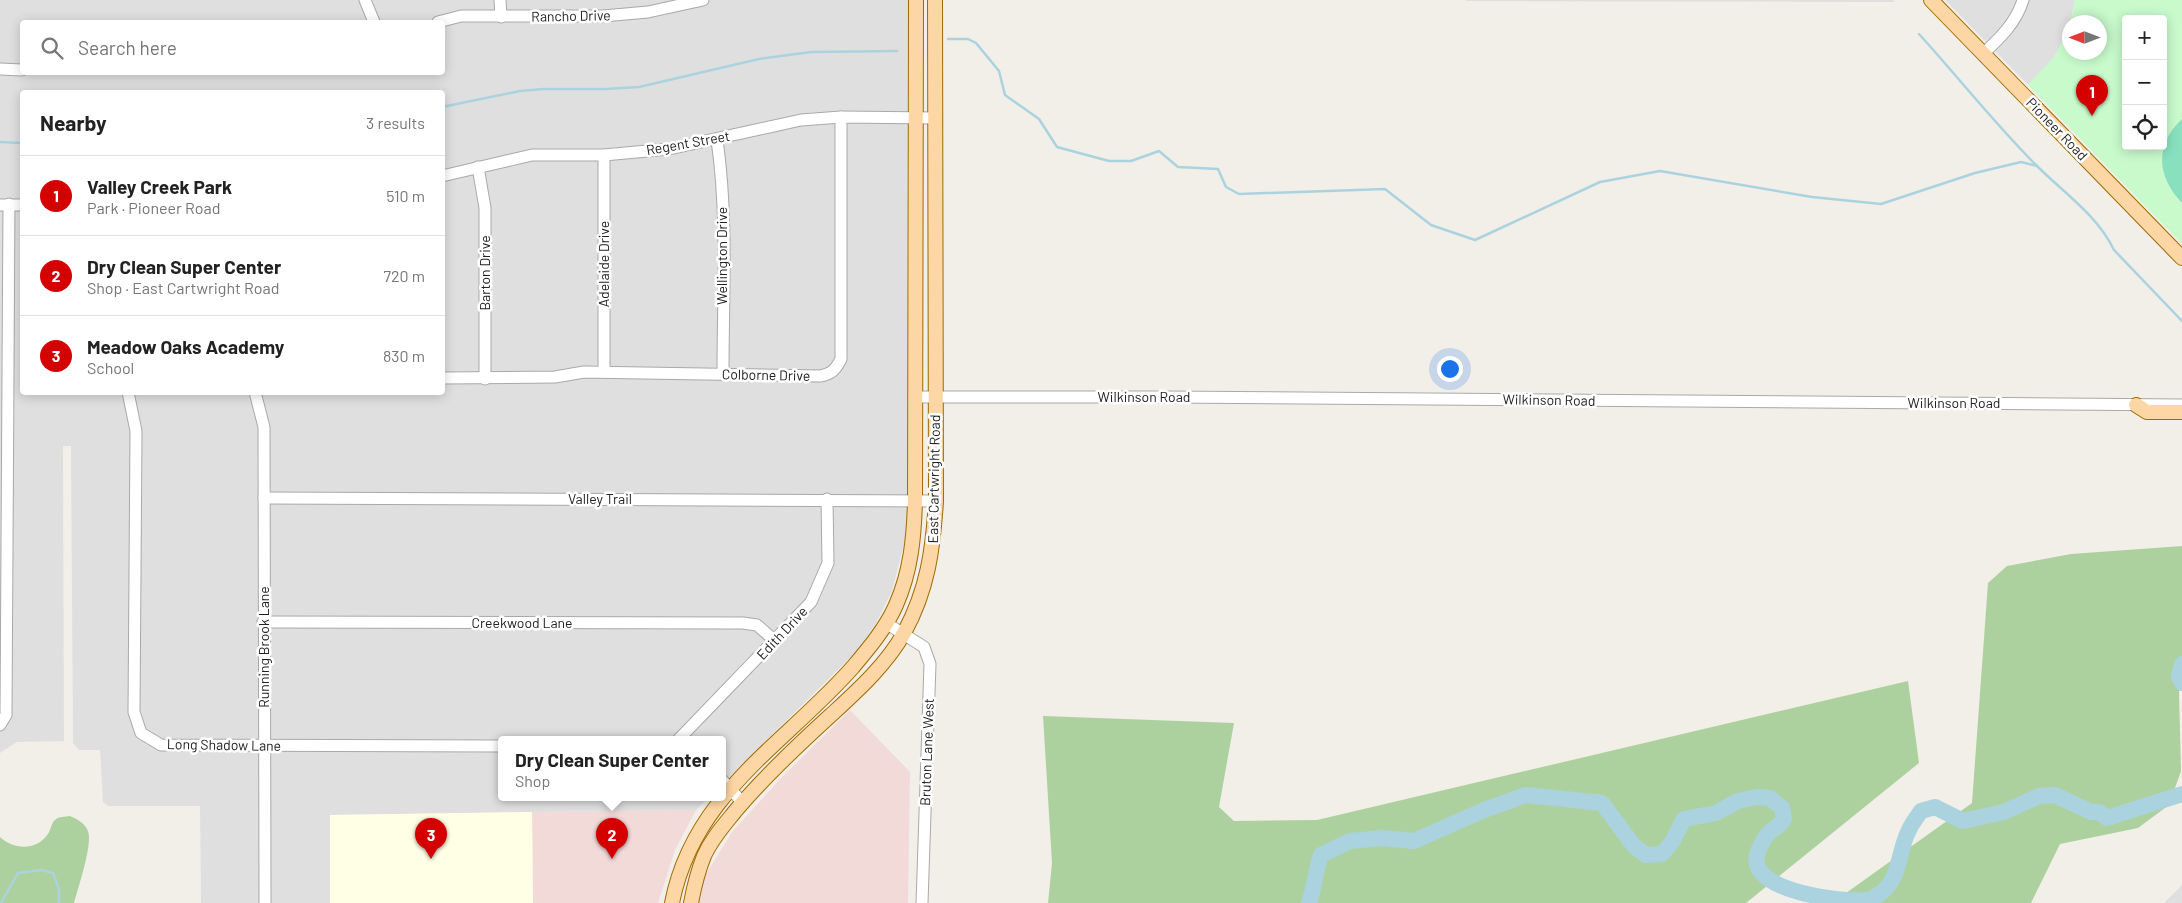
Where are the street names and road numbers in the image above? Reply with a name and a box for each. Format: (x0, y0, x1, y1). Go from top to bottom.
street label: Rancho Drive (531, 6, 611, 25)
street label: Pioneer Road (2023, 94, 2092, 164)
street label: Regent Street (645, 127, 731, 158)
street label: Wellington Drive (713, 207, 730, 305)
street label: Adelaide Drive (595, 221, 612, 307)
street label: Barton Drive (476, 235, 493, 311)
street label: Colborne Drive (722, 365, 810, 384)
street label: Wilkinson Road (1098, 388, 1190, 405)
street label: Wilkinson Road (1502, 390, 1596, 409)
street label: Wilkinson Road (1908, 394, 2000, 411)
street label: East Cartwright Road (924, 414, 943, 544)
street label: Valley Trail (568, 490, 632, 507)
street label: Running Brook Lane (255, 586, 272, 708)
street label: Edith Drive (753, 603, 810, 663)
street label: Creekwood Lane (471, 614, 573, 631)
street label: Bruton Lane West (916, 698, 937, 806)
street label: Long Shadow Lane (167, 735, 281, 754)

